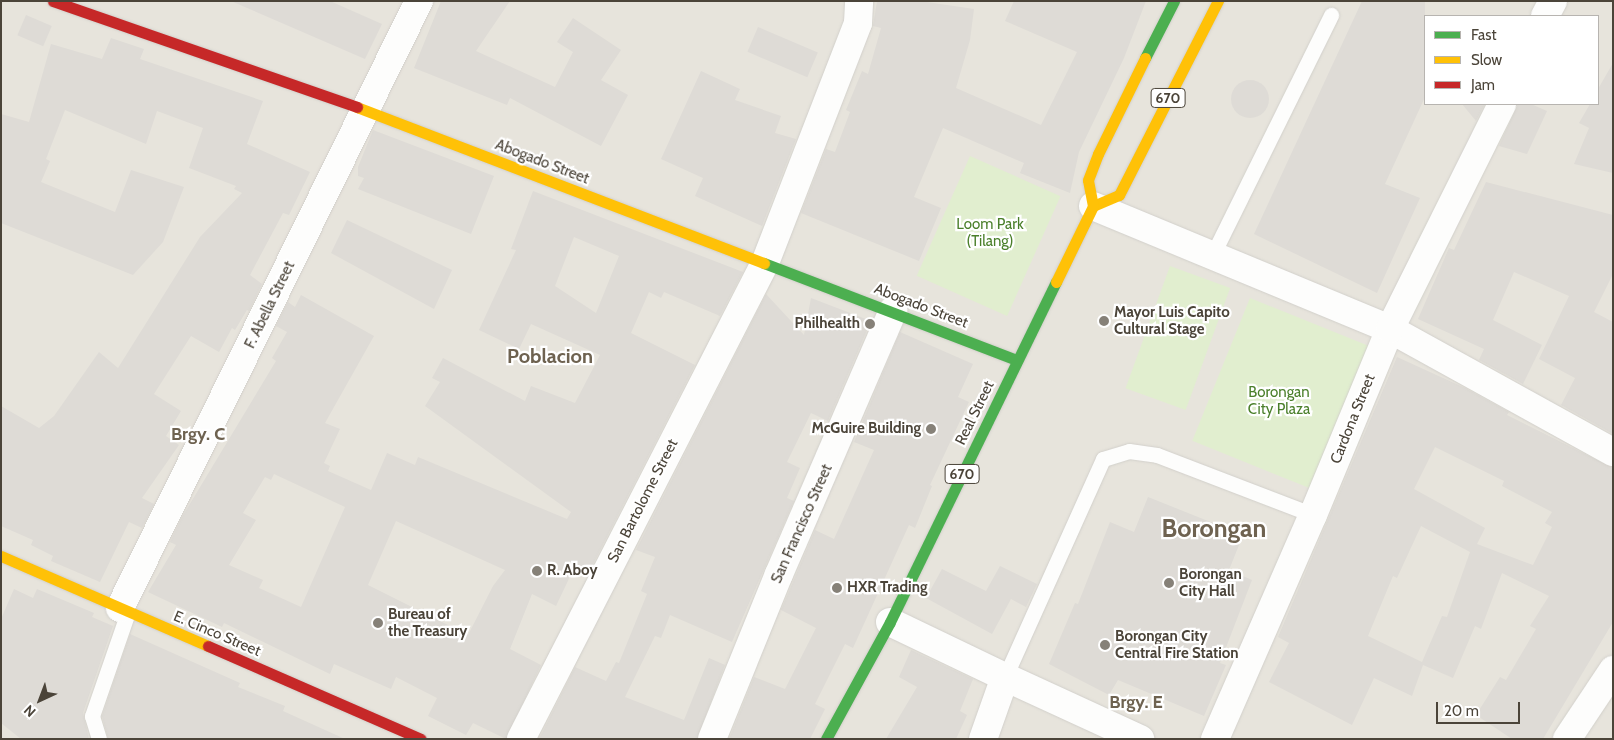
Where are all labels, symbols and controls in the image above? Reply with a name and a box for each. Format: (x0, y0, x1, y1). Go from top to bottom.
legend (1424, 15, 1599, 105)
text: Fast (1471, 26, 1496, 44)
text: Slow (1471, 51, 1502, 69)
text: Jam (1471, 76, 1495, 94)
road number: 670 (1150, 86, 1186, 110)
street label: Abogado Street (493, 136, 591, 188)
park label: Loom Park (Tilang) (956, 215, 1024, 250)
street label: F. Abella Street (241, 258, 299, 352)
street label: Abogado Street (872, 280, 970, 332)
place label: Mayor Luis Capito Cultural Stage (1114, 303, 1230, 338)
place label: Philhealth (795, 315, 860, 333)
marker: Mayor Luis Capito Cultural Stage (1098, 315, 1110, 327)
marker: Philhealth (864, 318, 876, 330)
district label: Poblacion (507, 344, 593, 368)
street label: Cardona Street (1327, 372, 1379, 466)
street label: Real Street (952, 378, 998, 448)
park label: Borongan City Plaza (1248, 383, 1310, 418)
place label: McGuire Building (811, 420, 921, 438)
district label: Brgy. C (171, 423, 225, 445)
marker: McGuire Building (925, 423, 937, 435)
street label: San Bartolome Street (604, 436, 682, 566)
street label: San Francisco Street (768, 462, 836, 586)
road number: 670 (944, 462, 980, 486)
district label: Borongan (1162, 513, 1266, 543)
place label: R. Aboy (547, 562, 597, 580)
marker: R. Aboy (531, 565, 543, 577)
place label: Borongan City Hall (1179, 565, 1242, 600)
marker: Borongan City Hall (1163, 577, 1175, 589)
place label: HXR Trading (847, 579, 927, 597)
marker: HXR Trading (831, 582, 843, 594)
place label: Bureau of the Treasury (388, 605, 467, 640)
street label: E. Cinco Street (171, 608, 263, 660)
marker: Bureau of the Treasury (372, 617, 384, 629)
place label: Borongan City Central Fire Station (1115, 627, 1239, 662)
marker: Borongan City Central Fire Station (1099, 639, 1111, 651)
north arrow (15, 675, 65, 725)
district label: Brgy. E (1109, 691, 1163, 713)
scale bar (1439, 692, 1523, 724)
text: N (20, 701, 40, 721)
text: 20 m (1444, 702, 1479, 720)

